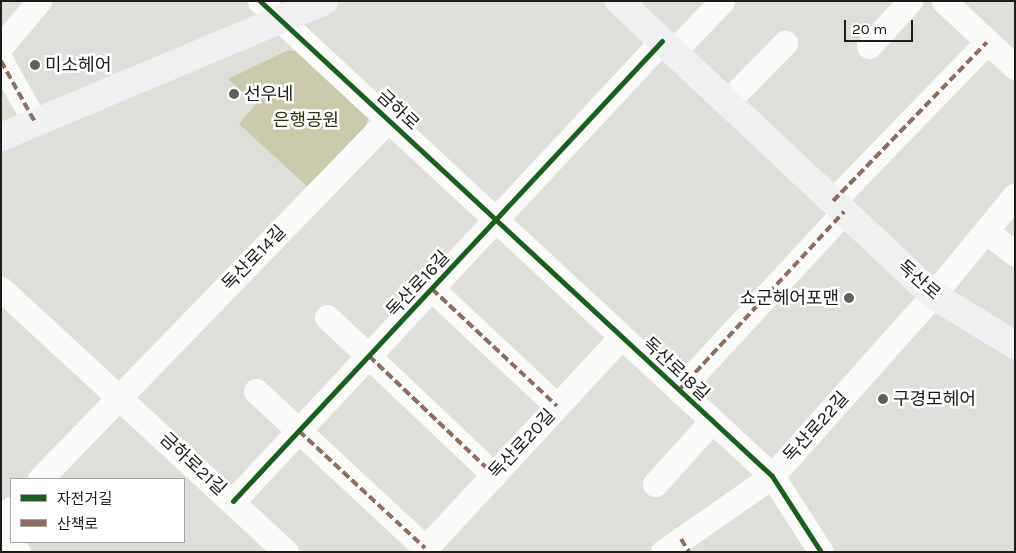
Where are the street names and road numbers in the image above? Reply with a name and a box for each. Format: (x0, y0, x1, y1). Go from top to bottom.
street label: 금하로 (372, 85, 424, 135)
street label: 독산로14길 (218, 221, 290, 295)
street label: 독산로16길 (382, 246, 454, 322)
street label: 독산로 (893, 256, 945, 304)
street label: 독산로18길 (638, 333, 714, 405)
street label: 독산로22길 (779, 387, 853, 467)
street label: 독산로20길 (484, 405, 560, 483)
street label: 금하로21길 (155, 428, 231, 500)

